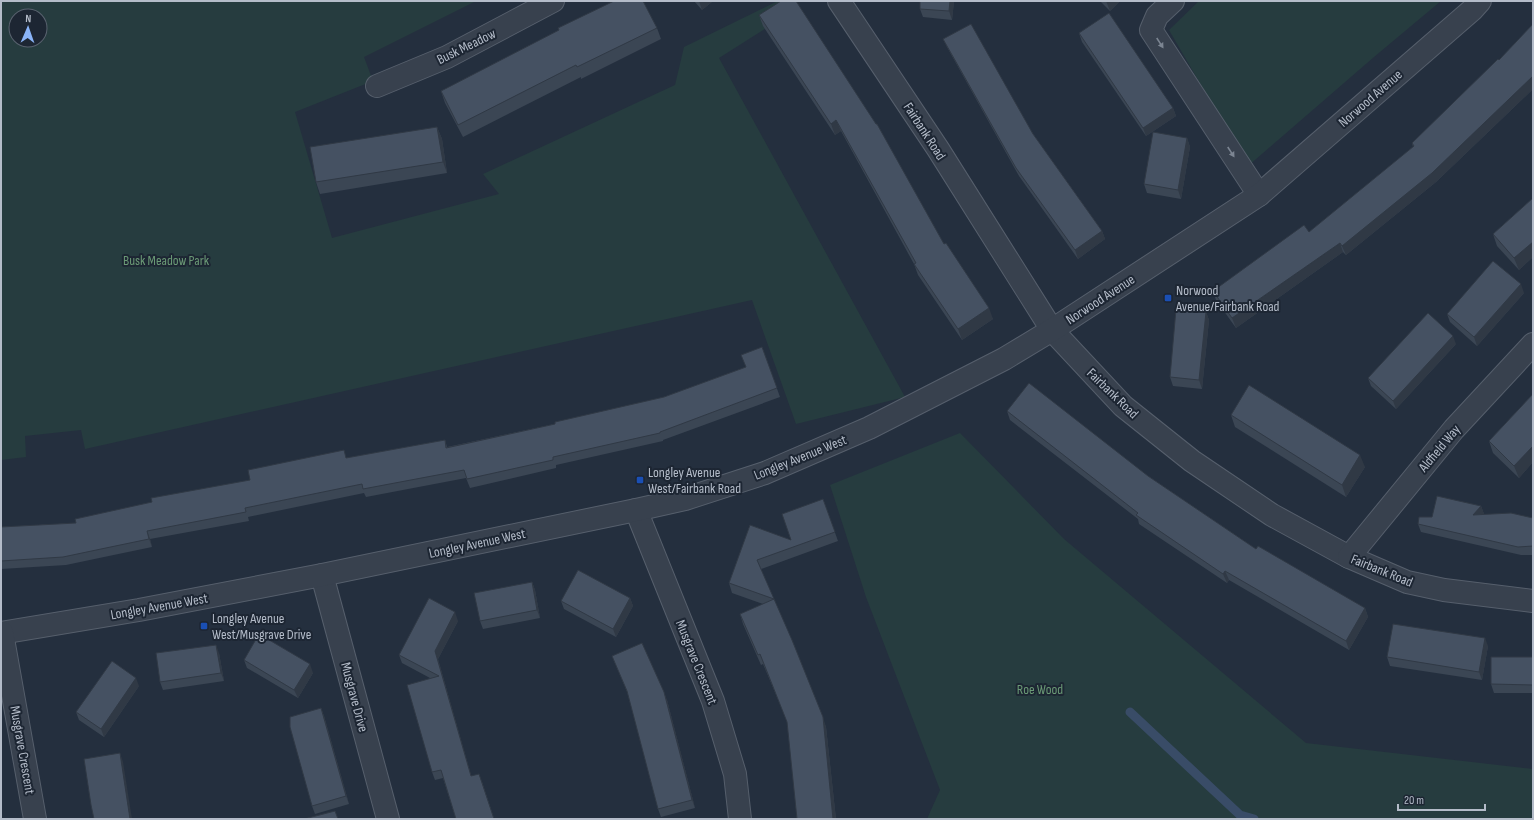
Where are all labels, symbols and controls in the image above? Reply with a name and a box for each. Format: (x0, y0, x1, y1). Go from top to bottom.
north arrow (8, 8, 48, 48)
text: N (25, 12, 32, 25)
street label: Busk Meadow (434, 25, 499, 68)
one-way arrow (1156, 38, 1164, 48)
street label: Norwood Avenue (1335, 66, 1406, 131)
street label: Fairbank Road (900, 99, 950, 163)
one-way arrow (1227, 147, 1235, 157)
park label: Busk Meadow Park (123, 252, 210, 269)
street label: Norwood Avenue (1063, 271, 1138, 328)
place label: Norwood Avenue/Fairbank Road (1175, 282, 1280, 315)
marker: Norwood Avenue/Fairbank Road (1163, 293, 1173, 303)
street label: Fairbank Road (1083, 365, 1142, 422)
street label: Aldfield Way (1414, 421, 1464, 476)
street label: Longley Avenue West (751, 431, 849, 484)
place label: Longley Avenue West/Fairbank Road (648, 464, 741, 497)
marker: Longley Avenue West/Fairbank Road (635, 475, 645, 485)
street label: Longley Avenue West (427, 525, 527, 562)
street label: Fairbank Road (1348, 550, 1415, 591)
street label: Longley Avenue West (109, 590, 209, 623)
place label: Longley Avenue West/Musgrave Drive (212, 610, 311, 643)
street label: Musgrave Crescent (672, 617, 721, 707)
marker: Longley Avenue West/Musgrave Drive (199, 621, 209, 631)
street label: Musgrave Drive (337, 660, 372, 734)
park label: Roe Wood (1017, 681, 1063, 698)
street label: Musgrave Crescent (6, 704, 39, 796)
scale bar (1398, 786, 1485, 812)
text: 20 m (1404, 793, 1424, 808)

